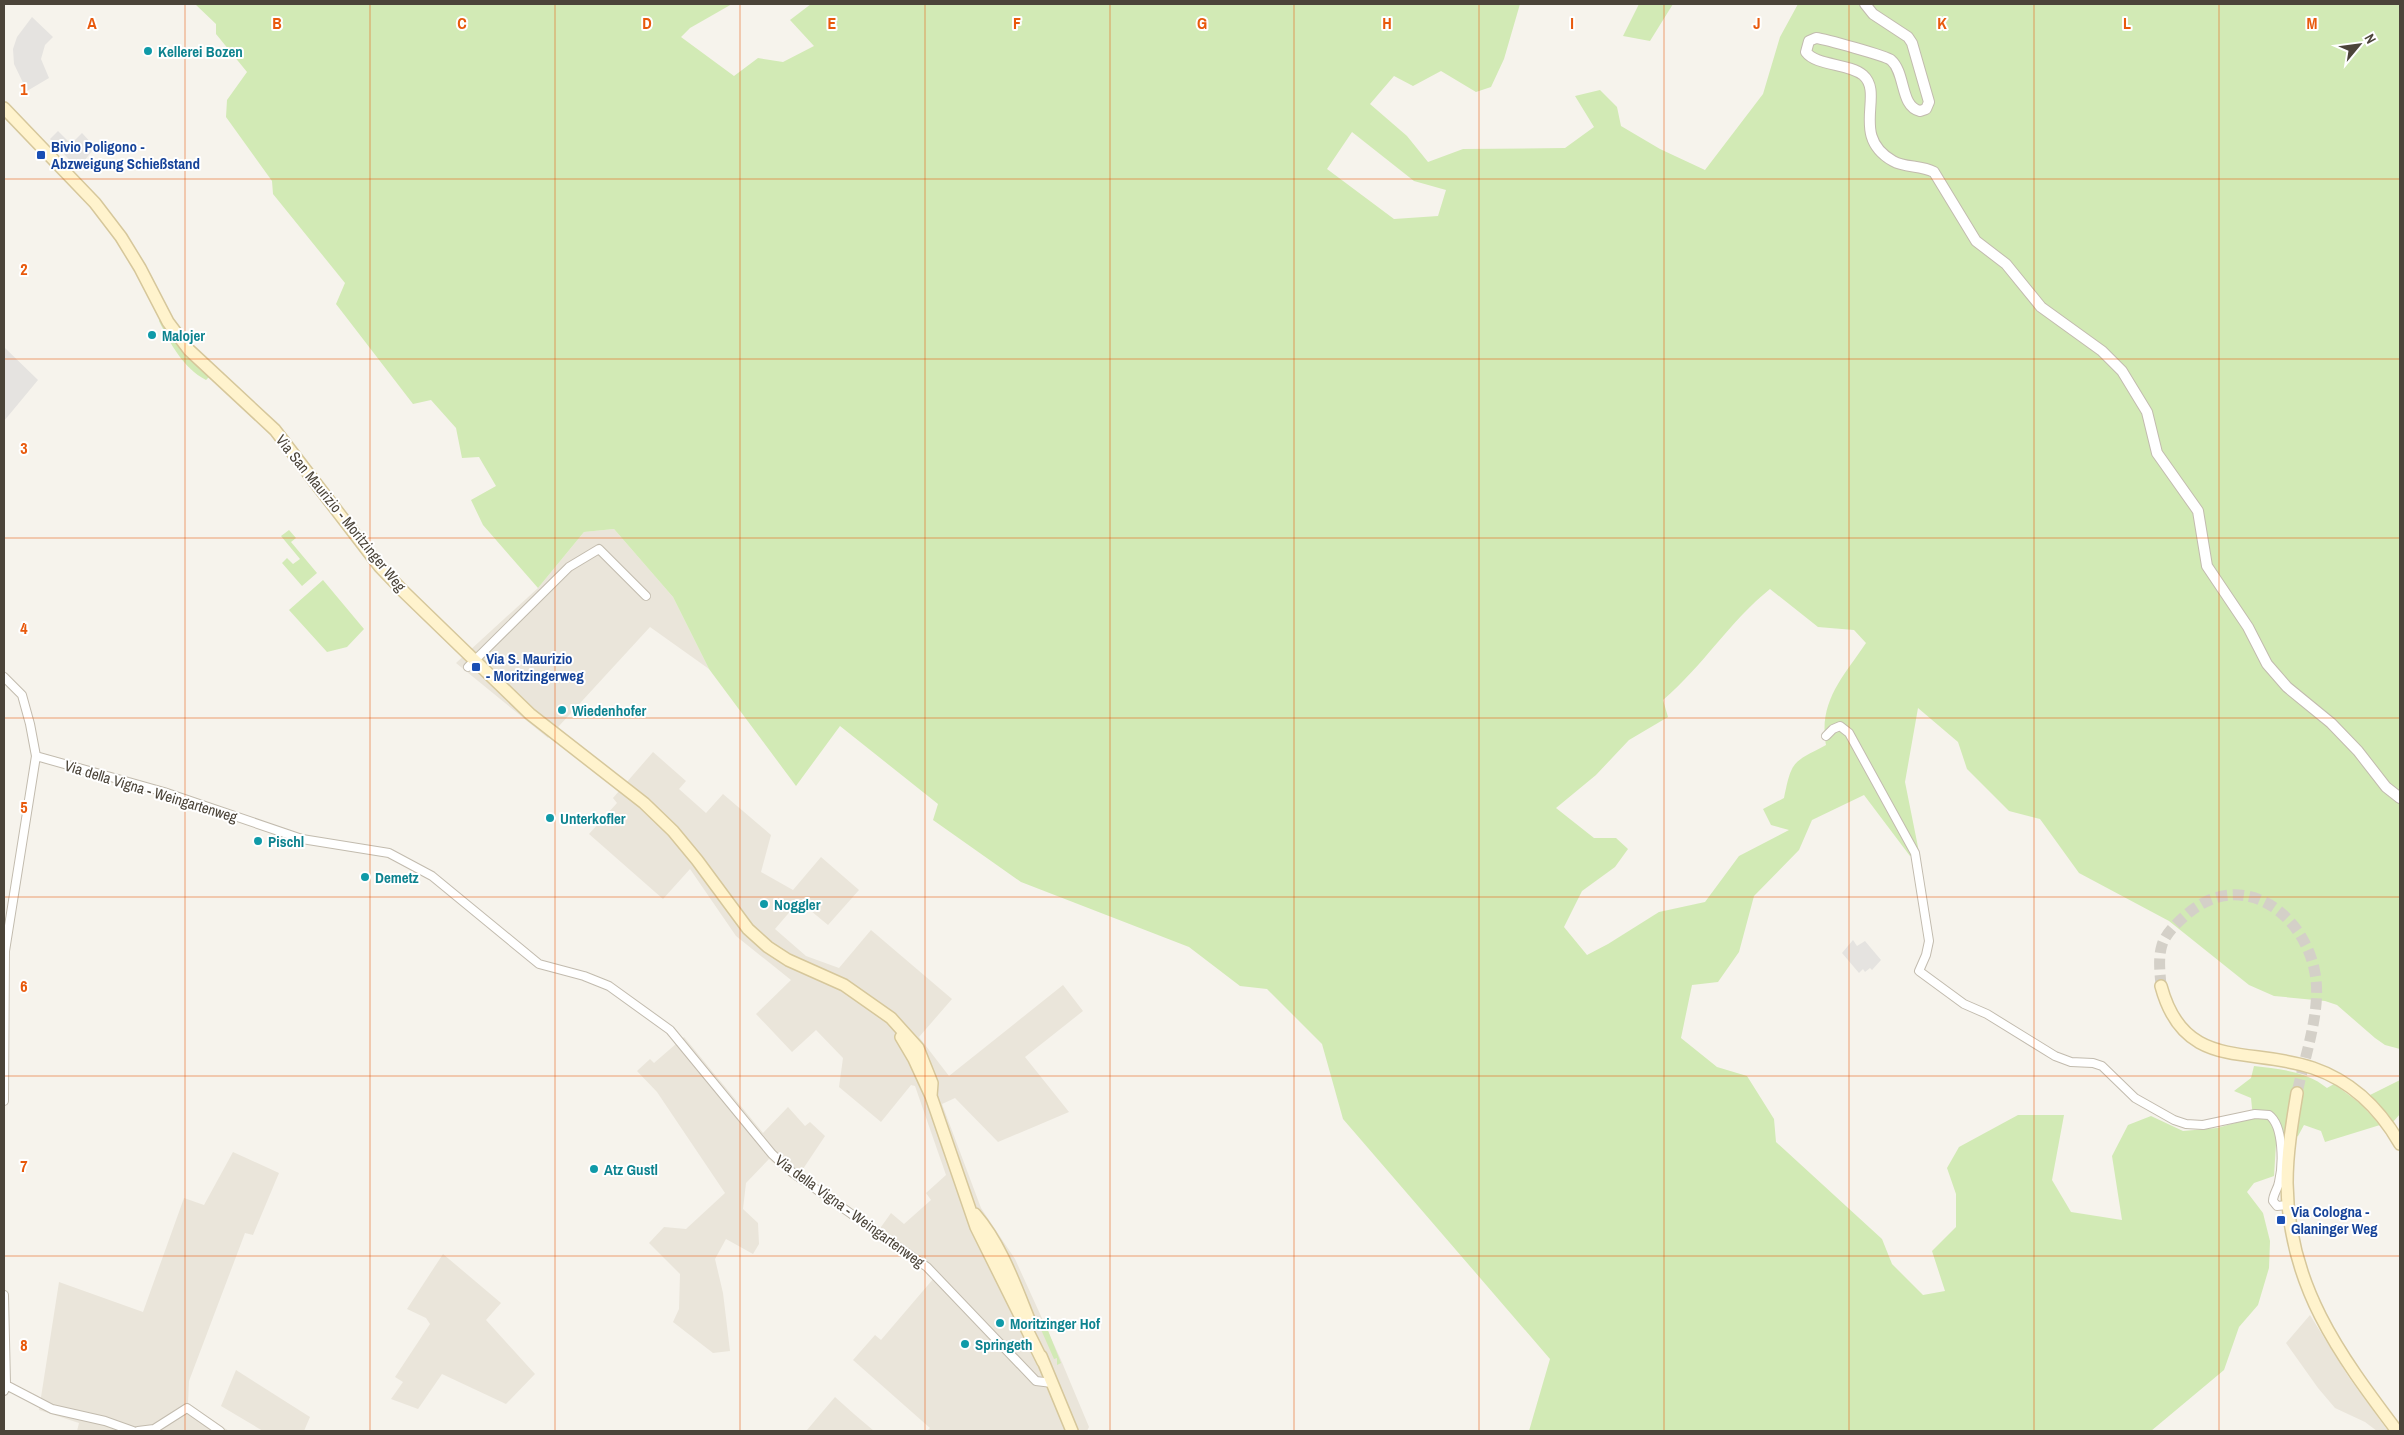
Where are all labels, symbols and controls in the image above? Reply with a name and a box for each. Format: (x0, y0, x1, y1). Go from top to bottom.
text: A (87, 12, 97, 34)
text: B (272, 12, 282, 34)
text: C (457, 12, 467, 34)
text: D (642, 12, 652, 34)
text: E (828, 12, 837, 34)
text: F (1013, 12, 1021, 34)
text: G (1197, 12, 1207, 34)
text: H (1382, 12, 1392, 34)
text: I (1570, 12, 1574, 34)
text: J (1753, 12, 1761, 34)
text: K (1937, 12, 1947, 34)
text: L (2123, 12, 2131, 34)
text: M (2307, 12, 2318, 34)
north arrow (2334, 20, 2384, 70)
text: N (2360, 31, 2380, 47)
place label: Kellerei Bozen (158, 41, 243, 62)
marker: Kellerei Bozen (142, 45, 154, 57)
text: 1 (20, 78, 28, 100)
place label: Bivio Poligono - Abzweigung Schießstand (51, 136, 200, 174)
marker: Bivio Poligono - Abzweigung Schießstand (35, 149, 47, 161)
text: 2 (20, 258, 28, 280)
place label: Malojer (162, 325, 205, 346)
marker: Malojer (146, 329, 158, 341)
street label: Via San Maurizio - Moritzinger Weg (271, 430, 411, 596)
text: 3 (20, 437, 28, 459)
text: 4 (20, 617, 28, 639)
place label: Via S. Maurizio - Moritzingerweg (486, 648, 584, 686)
marker: Via S. Maurizio - Moritzingerweg (470, 661, 482, 673)
place label: Wiedenhofer (572, 700, 647, 721)
marker: Wiedenhofer (556, 704, 568, 716)
street label: Via della Vigna - Weingartenweg (62, 755, 240, 827)
text: 5 (20, 796, 28, 818)
place label: Unterkofler (560, 808, 626, 829)
marker: Unterkofler (544, 812, 556, 824)
place label: Pischl (268, 831, 304, 852)
marker: Pischl (252, 835, 264, 847)
place label: Demetz (375, 867, 419, 888)
marker: Demetz (359, 871, 371, 883)
place label: Noggler (774, 894, 821, 915)
marker: Noggler (758, 898, 770, 910)
text: 6 (20, 975, 28, 997)
street label: Via della Vigna - Weingartenweg (771, 1150, 929, 1272)
text: 7 (20, 1155, 28, 1177)
place label: Atz Gustl (604, 1159, 658, 1180)
marker: Atz Gustl (588, 1163, 600, 1175)
place label: Via Cologna - Glaninger Weg (2291, 1201, 2378, 1239)
marker: Via Cologna - Glaninger Weg (2275, 1214, 2287, 1226)
place label: Moritzinger Hof (1010, 1313, 1101, 1334)
marker: Moritzinger Hof (994, 1317, 1006, 1329)
text: 8 (20, 1334, 28, 1356)
place label: Springeth (975, 1334, 1032, 1355)
marker: Springeth (959, 1338, 971, 1350)

